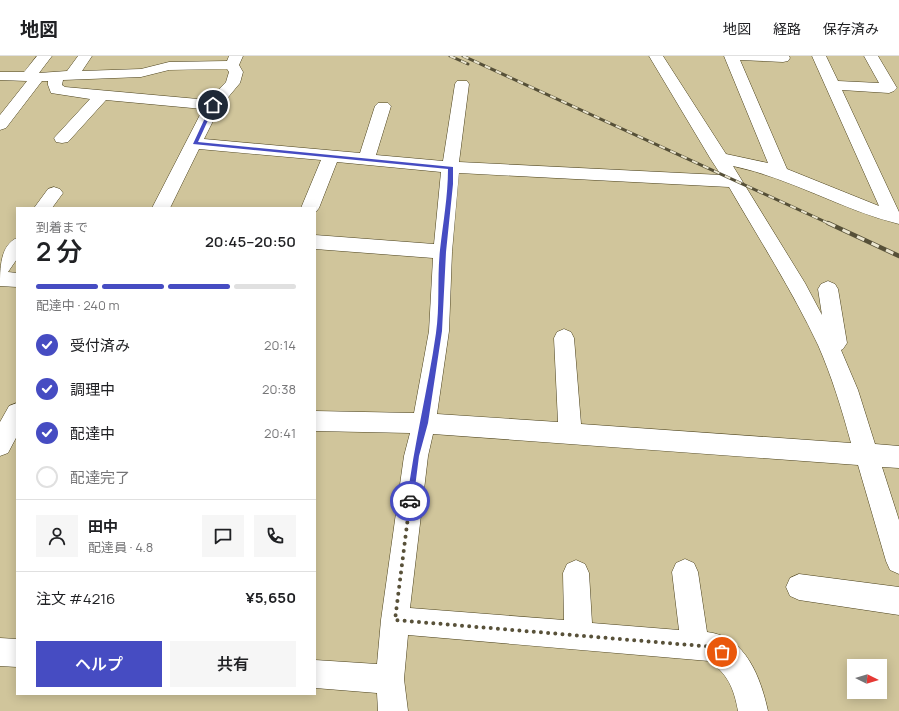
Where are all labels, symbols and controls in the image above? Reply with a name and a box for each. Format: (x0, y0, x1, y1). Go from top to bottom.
text: 地図 (20, 16, 58, 42)
text: 地図 (723, 19, 751, 38)
text: 経路 (773, 19, 801, 38)
text: 保存済み (823, 19, 879, 38)
pin (196, 88, 230, 122)
icon: home (202, 94, 224, 116)
text: 到着まで (36, 218, 88, 236)
text: 20:45–20:50 (205, 231, 296, 252)
text: 2 分 (36, 233, 82, 269)
text: 配達中 · 240 m (36, 296, 120, 314)
icon: check (36, 334, 58, 356)
text: 受付済み (70, 335, 130, 356)
text: 20:14 (264, 336, 296, 354)
icon: check (36, 378, 58, 400)
text: 調理中 (70, 379, 115, 400)
text: 20:38 (262, 380, 296, 398)
icon: check (36, 422, 58, 444)
text: 配達中 (70, 423, 115, 444)
text: 20:41 (264, 424, 296, 442)
text: 配達完了 (70, 467, 130, 488)
courier (390, 481, 430, 521)
icon: car (399, 490, 421, 512)
button: person (36, 515, 78, 557)
button: chat (202, 515, 244, 557)
button: phone (254, 515, 296, 557)
text: 田中 (88, 516, 118, 537)
text: 配達員 · 4.8 (88, 538, 153, 556)
text: ¥5,650 (246, 587, 296, 608)
text: 注文 #4216 (36, 588, 115, 609)
pin (705, 635, 739, 669)
button: ヘルプ (36, 641, 162, 687)
button: 共有 (170, 641, 296, 687)
icon: bag (711, 641, 733, 663)
north arrow (847, 659, 887, 699)
map controls (847, 659, 887, 699)

